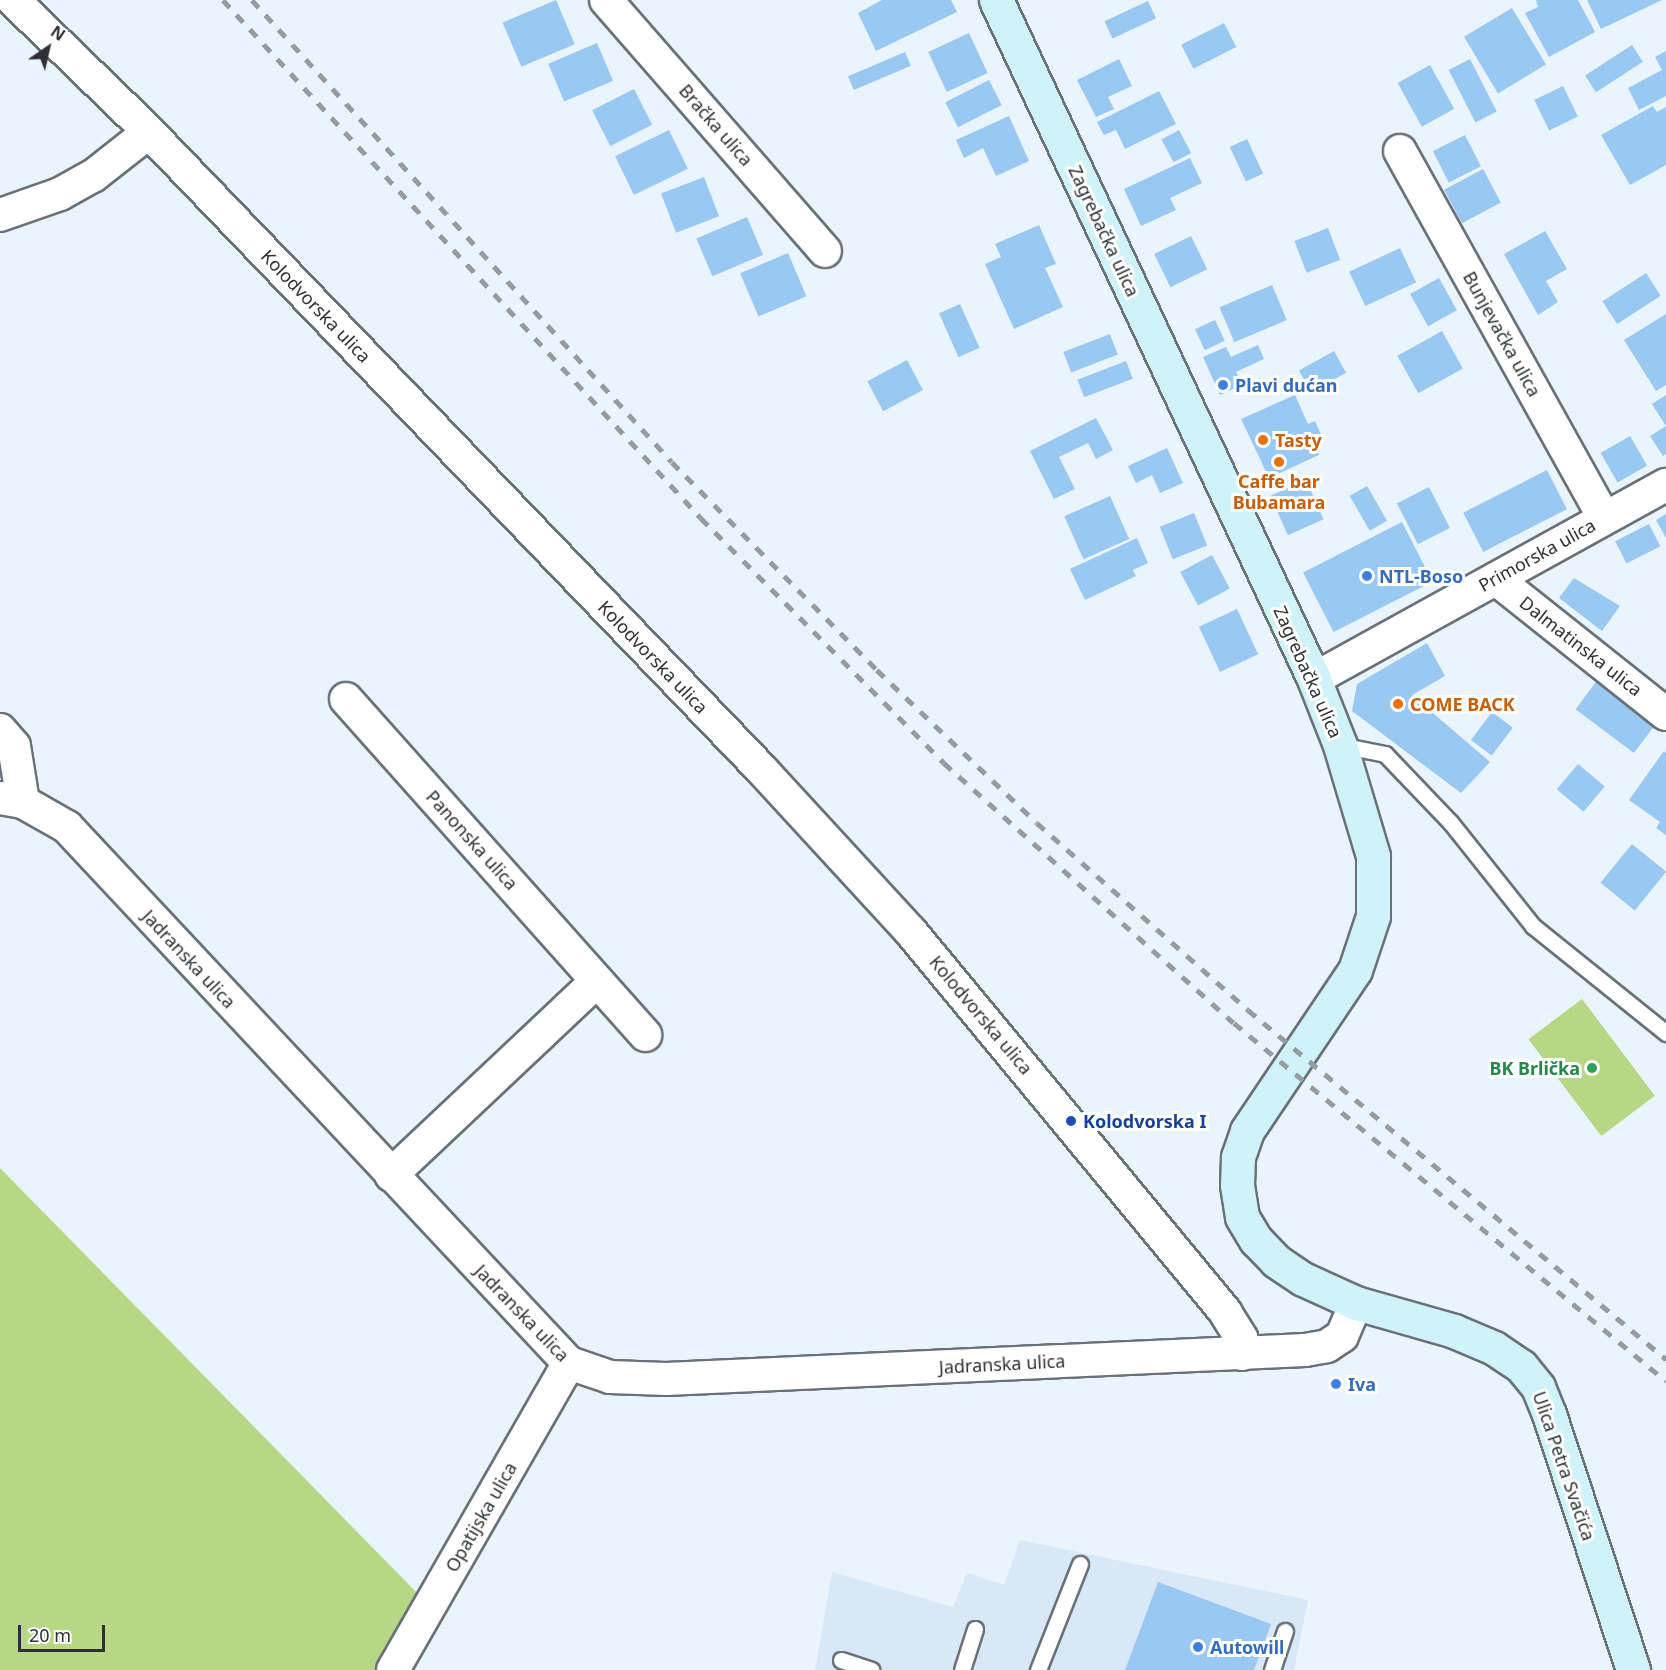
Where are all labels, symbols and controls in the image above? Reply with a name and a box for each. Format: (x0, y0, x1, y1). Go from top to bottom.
north arrow (18, 18, 78, 78)
text: N (47, 20, 70, 46)
street label: Bračka ulica (675, 80, 757, 170)
street label: Zagrebačka ulica (1064, 162, 1144, 300)
street label: Kolodvorska ulica (257, 245, 375, 367)
street label: Bunjevačka ulica (1459, 268, 1545, 400)
place label: Plavi dućan (1235, 374, 1338, 396)
marker: Plavi dućan (1216, 378, 1230, 392)
place label: Tasty (1275, 429, 1322, 451)
marker: Tasty (1256, 433, 1270, 447)
marker: Caffe bar Bubamara (1272, 455, 1286, 469)
place label: Caffe bar Bubamara (1233, 471, 1325, 514)
street label: Primorska ulica (1475, 514, 1599, 596)
place label: NTL-Boso (1379, 565, 1463, 587)
marker: NTL-Boso (1360, 569, 1374, 583)
street label: Dalmatinska ulica (1516, 592, 1646, 700)
street label: Kolodvorska ulica (594, 596, 712, 718)
street label: Zagrebačka ulica (1269, 603, 1347, 741)
place label: COME BACK (1410, 693, 1515, 715)
marker: COME BACK (1391, 697, 1405, 711)
street label: Panonska ulica (422, 786, 522, 894)
street label: Jadranska ulica (138, 905, 240, 1013)
street label: Kolodvorska ulica (925, 951, 1037, 1079)
place label: BK Brlička (1489, 1057, 1580, 1079)
marker: BK Brlička (1585, 1061, 1599, 1075)
place label: Kolodvorska I (1083, 1110, 1206, 1132)
marker: Kolodvorska I (1064, 1114, 1078, 1128)
street label: Jadranska ulica (470, 1260, 574, 1366)
street label: Jadranska ulica (938, 1350, 1066, 1378)
place label: Iva (1348, 1373, 1376, 1395)
marker: Iva (1329, 1377, 1343, 1391)
street label: Ulica Petra Svačića (1528, 1389, 1600, 1543)
street label: Opatijska ulica (441, 1458, 521, 1576)
scale bar (21, 1613, 108, 1651)
text: 20 m (29, 1623, 71, 1647)
place label: Autowill (1210, 1636, 1284, 1658)
marker: Autowill (1191, 1640, 1205, 1654)

